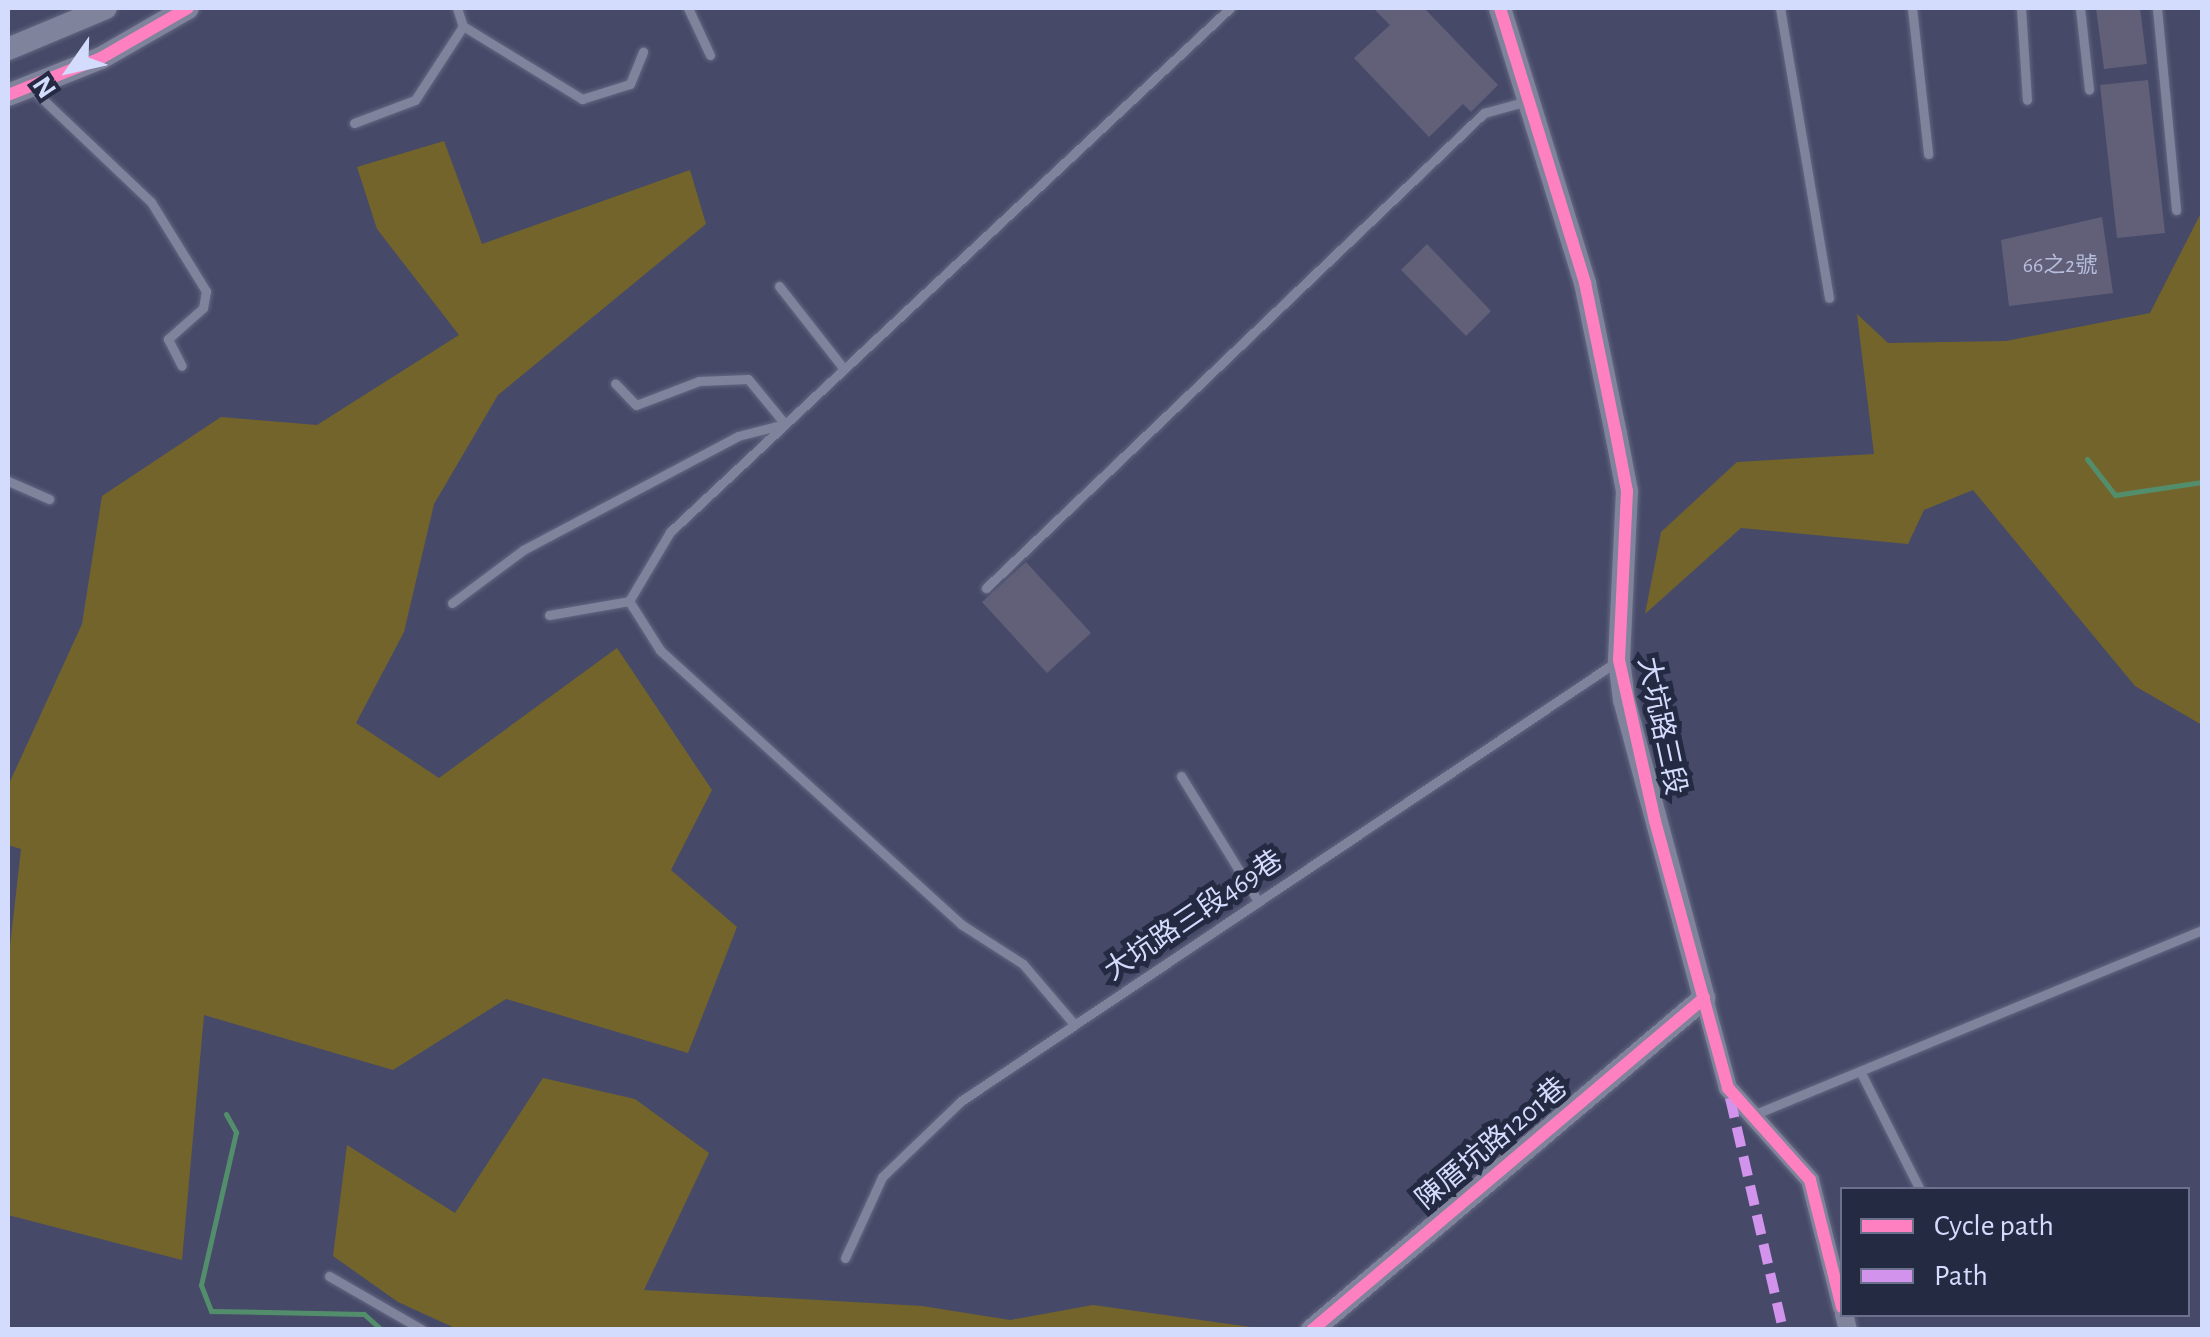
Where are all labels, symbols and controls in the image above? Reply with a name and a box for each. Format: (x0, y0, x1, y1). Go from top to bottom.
north arrow (20, 20, 120, 120)
text: N (28, 71, 62, 103)
house number: 66之2號 (2023, 253, 2097, 279)
street label: 大坑路三段 (1630, 654, 1692, 798)
street label: 大坑路三段469巷 (1098, 844, 1290, 988)
street label: 陳厝坑路1201巷 (1410, 1071, 1574, 1217)
legend (1840, 1187, 2190, 1317)
text: Cycle path (1934, 1211, 2054, 1241)
text: Path (1934, 1261, 1988, 1291)

